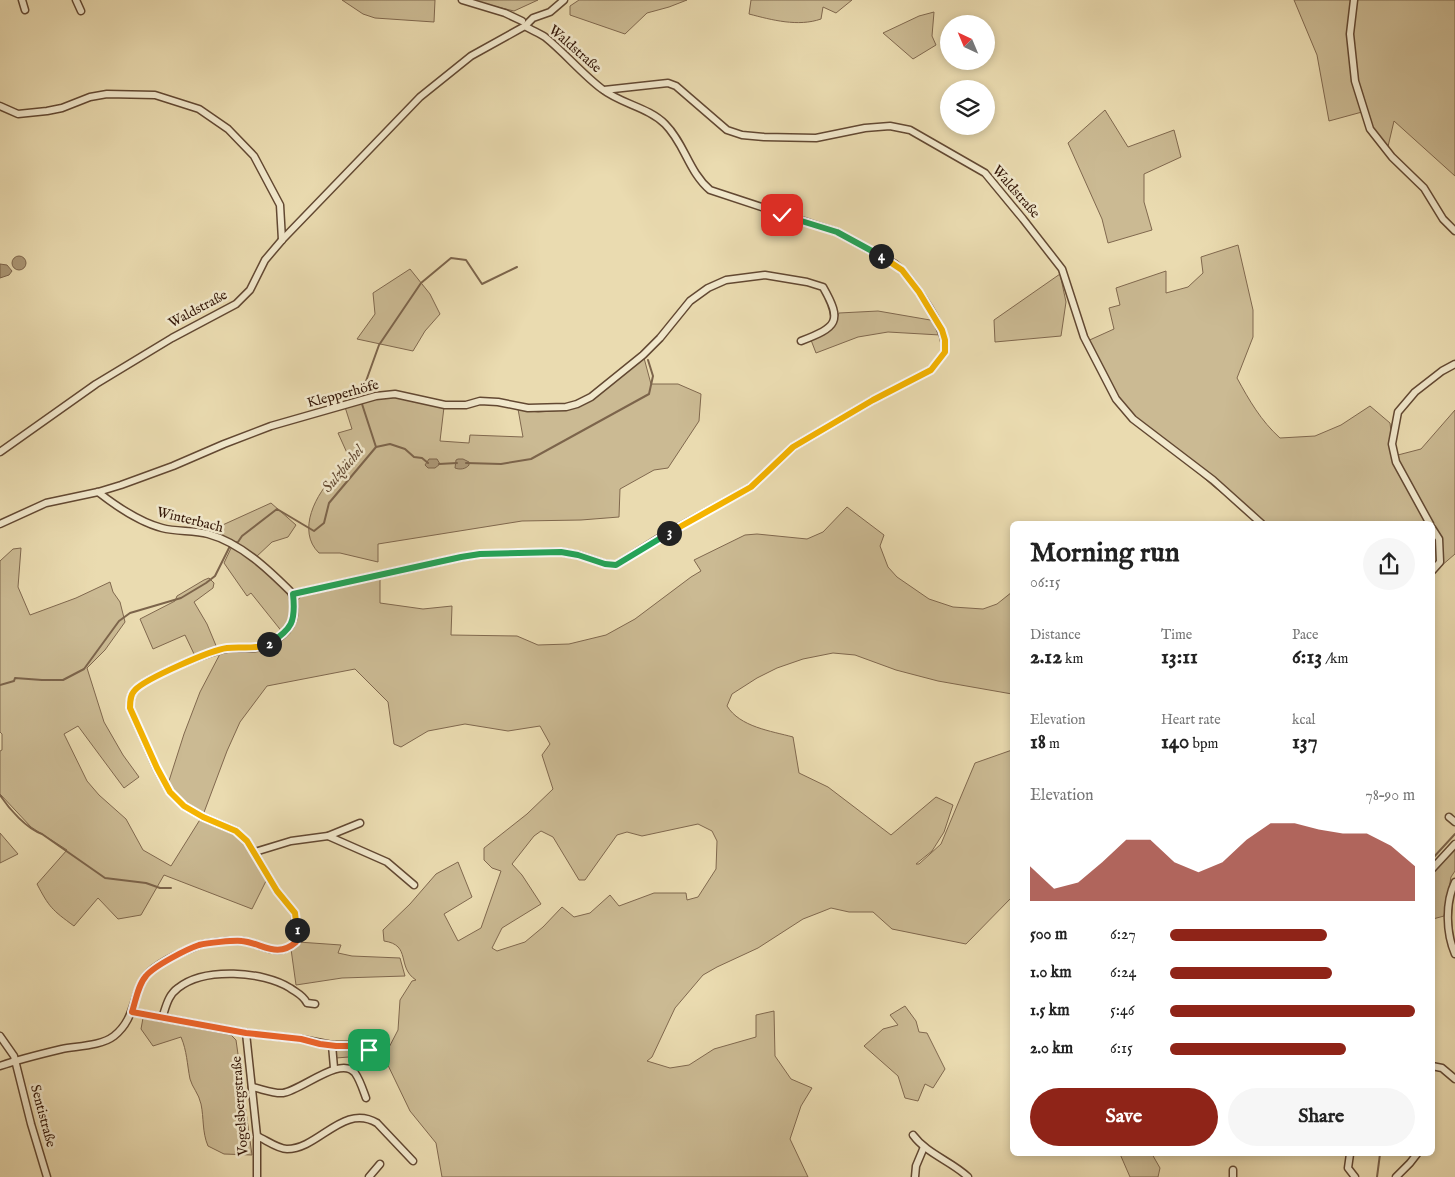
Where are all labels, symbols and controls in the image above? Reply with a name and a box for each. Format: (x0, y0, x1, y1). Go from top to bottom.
north arrow (940, 15, 995, 70)
map controls (940, 15, 995, 135)
street label: Waldstraße (545, 21, 606, 77)
button: layers (940, 80, 995, 135)
street label: Waldstraße (988, 162, 1044, 223)
pin (761, 194, 803, 236)
icon: check (768, 201, 796, 229)
pin: 4 (868, 244, 894, 268)
text: 4 (878, 247, 885, 265)
street label: Waldstraße (165, 286, 231, 332)
street label: Klepperhöfe (305, 376, 381, 412)
water label: Sulzbächel (318, 440, 369, 496)
street label: Winterbach (155, 503, 226, 537)
pin: 3 (656, 520, 682, 546)
text: 3 (667, 524, 672, 542)
text: Morning run (1030, 536, 1180, 571)
button: share (1363, 538, 1415, 590)
text: 06:15 (1030, 573, 1061, 593)
text: Distance (1030, 626, 1081, 644)
text: Time (1161, 626, 1192, 644)
text: Pace (1292, 626, 1319, 644)
pin: 2 (256, 632, 282, 656)
text: 2 (266, 635, 273, 653)
text: 2.12 (1030, 644, 1062, 671)
text: 13:11 (1161, 644, 1198, 671)
text: 6:13 (1292, 644, 1322, 671)
text: km (1062, 650, 1083, 668)
text: /km (1322, 650, 1348, 668)
text: Elevation (1030, 711, 1086, 729)
text: Heart rate (1161, 711, 1221, 729)
text: kcal (1292, 711, 1315, 729)
text: 18 (1030, 729, 1046, 756)
text: 140 (1161, 729, 1189, 756)
text: 137 (1292, 729, 1318, 756)
text: m (1046, 735, 1060, 753)
text: bpm (1189, 735, 1218, 753)
text: Elevation (1030, 786, 1093, 806)
text: 78–90 m (1365, 786, 1415, 806)
pin: 1 (284, 918, 310, 942)
text: 1 (295, 921, 300, 939)
text: 500 m (1030, 925, 1067, 945)
text: 6:27 (1110, 925, 1136, 945)
text: 1.0 km (1030, 963, 1072, 983)
text: 6:24 (1110, 963, 1136, 983)
text: 1.5 km (1030, 1001, 1070, 1021)
text: 5:46 (1110, 1001, 1135, 1021)
pin (348, 1029, 390, 1071)
icon: arrive (355, 1036, 383, 1064)
text: 2.0 km (1030, 1039, 1073, 1059)
text: 6:15 (1110, 1039, 1133, 1059)
street label: Vogelsbergstraße (227, 1055, 253, 1157)
street label: Sentistraße (26, 1083, 60, 1150)
button: Save (1030, 1088, 1218, 1146)
button: Share (1228, 1088, 1415, 1146)

